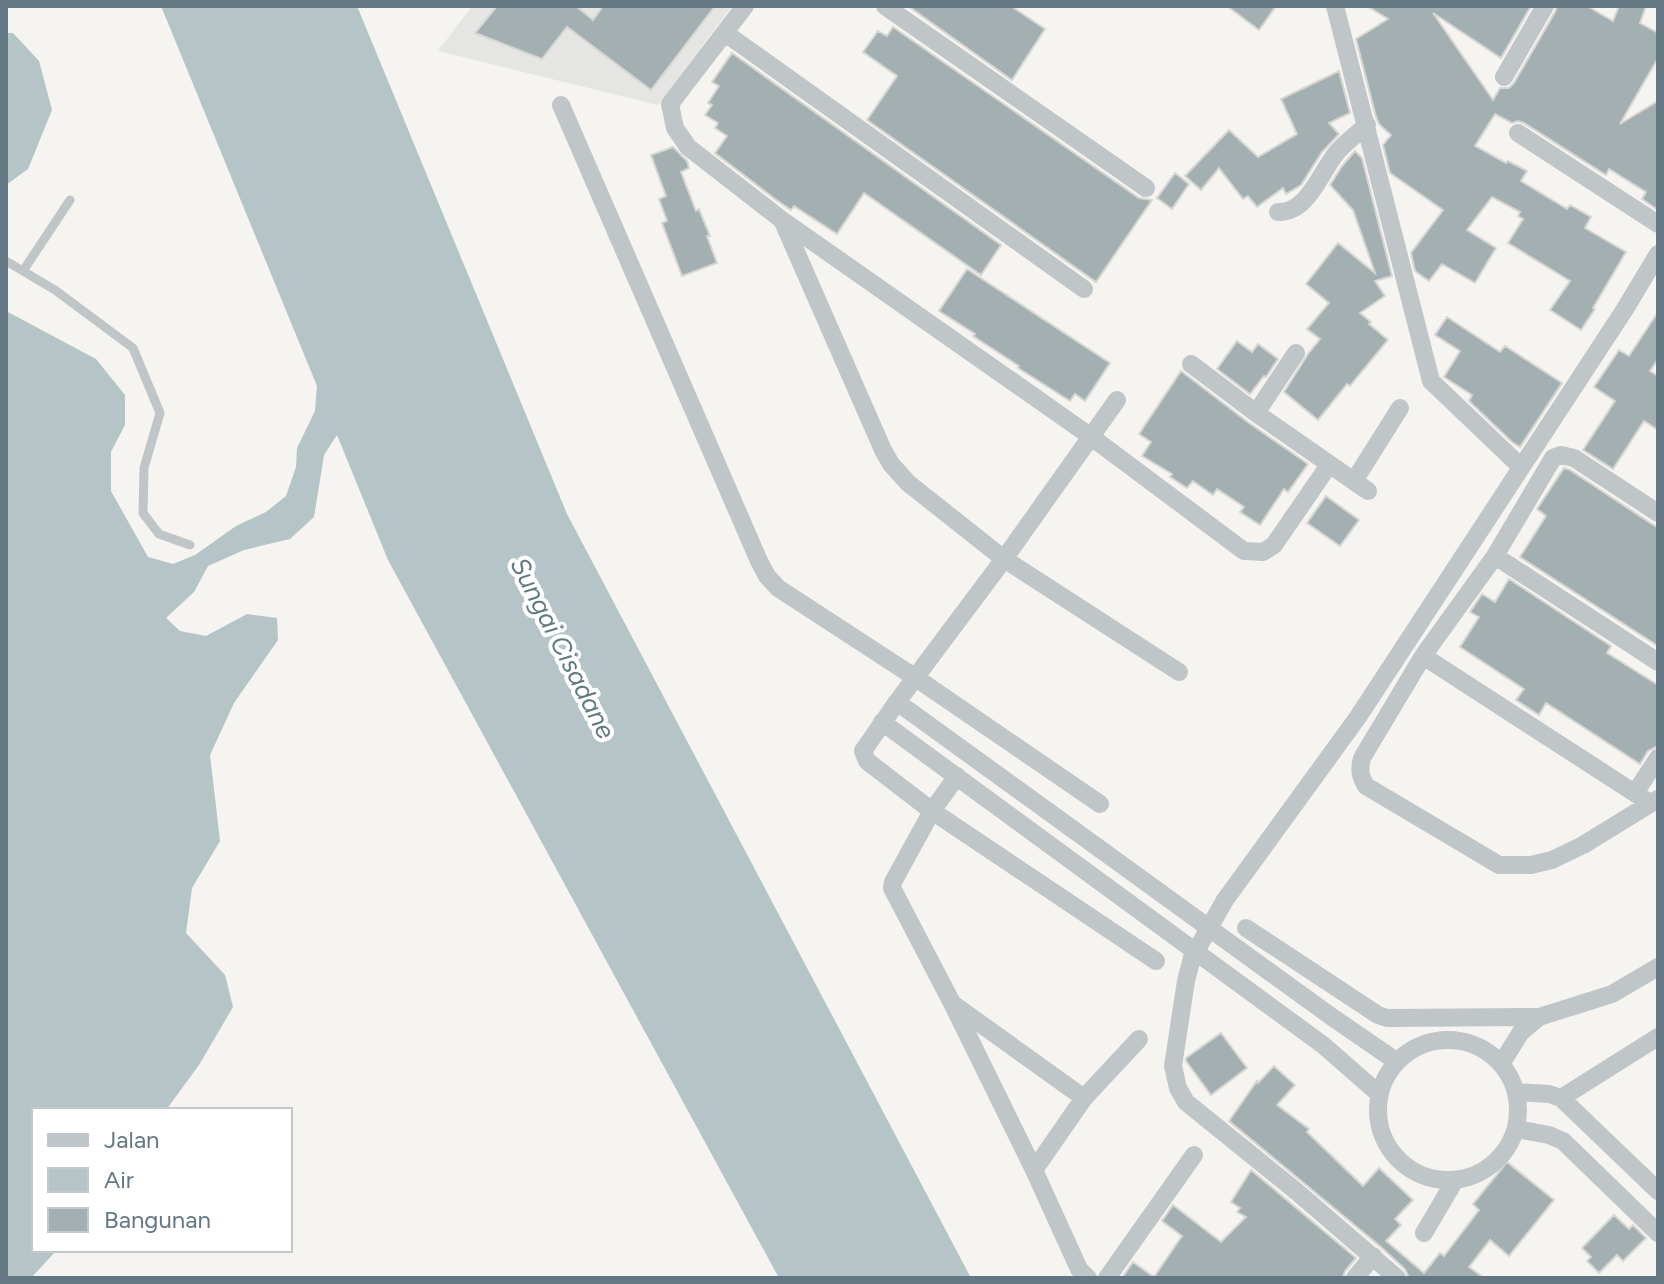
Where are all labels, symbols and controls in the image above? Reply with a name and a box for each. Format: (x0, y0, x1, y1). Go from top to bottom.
water label: Sungai Cisadane (503, 552, 623, 744)
legend (32, 1108, 292, 1252)
text: Jalan (104, 1125, 160, 1154)
text: Air (104, 1165, 134, 1194)
text: Bangunan (104, 1205, 211, 1234)

